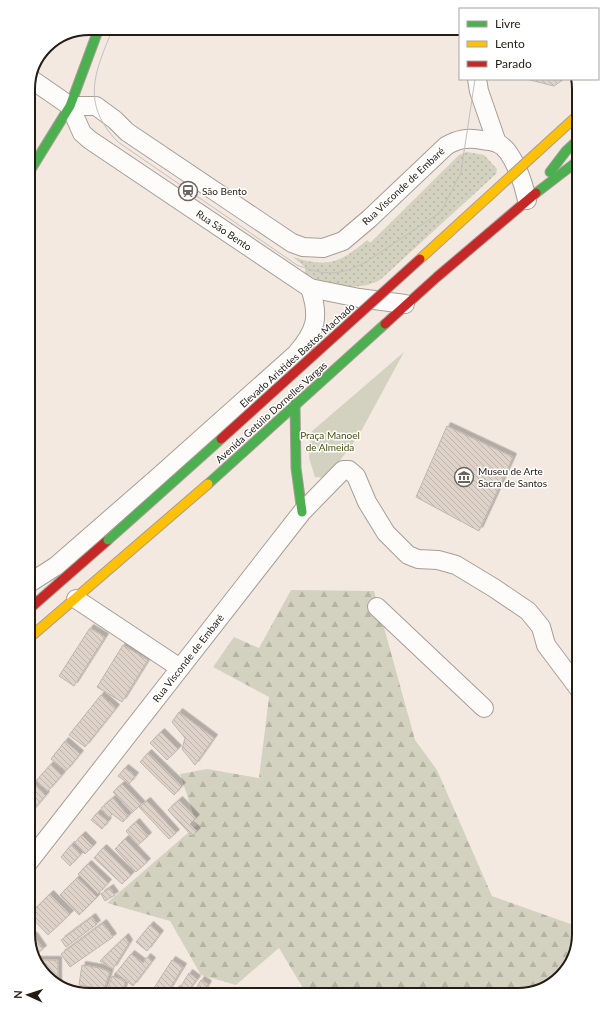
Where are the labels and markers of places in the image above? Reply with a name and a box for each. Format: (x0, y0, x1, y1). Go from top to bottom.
station icon: São Bento (177, 180, 199, 202)
place label: São Bento (202, 185, 247, 197)
place label: Museu de Arte Sacra de Santos (478, 465, 547, 489)
museum icon: Museu de Arte Sacra de Santos (453, 466, 475, 488)

